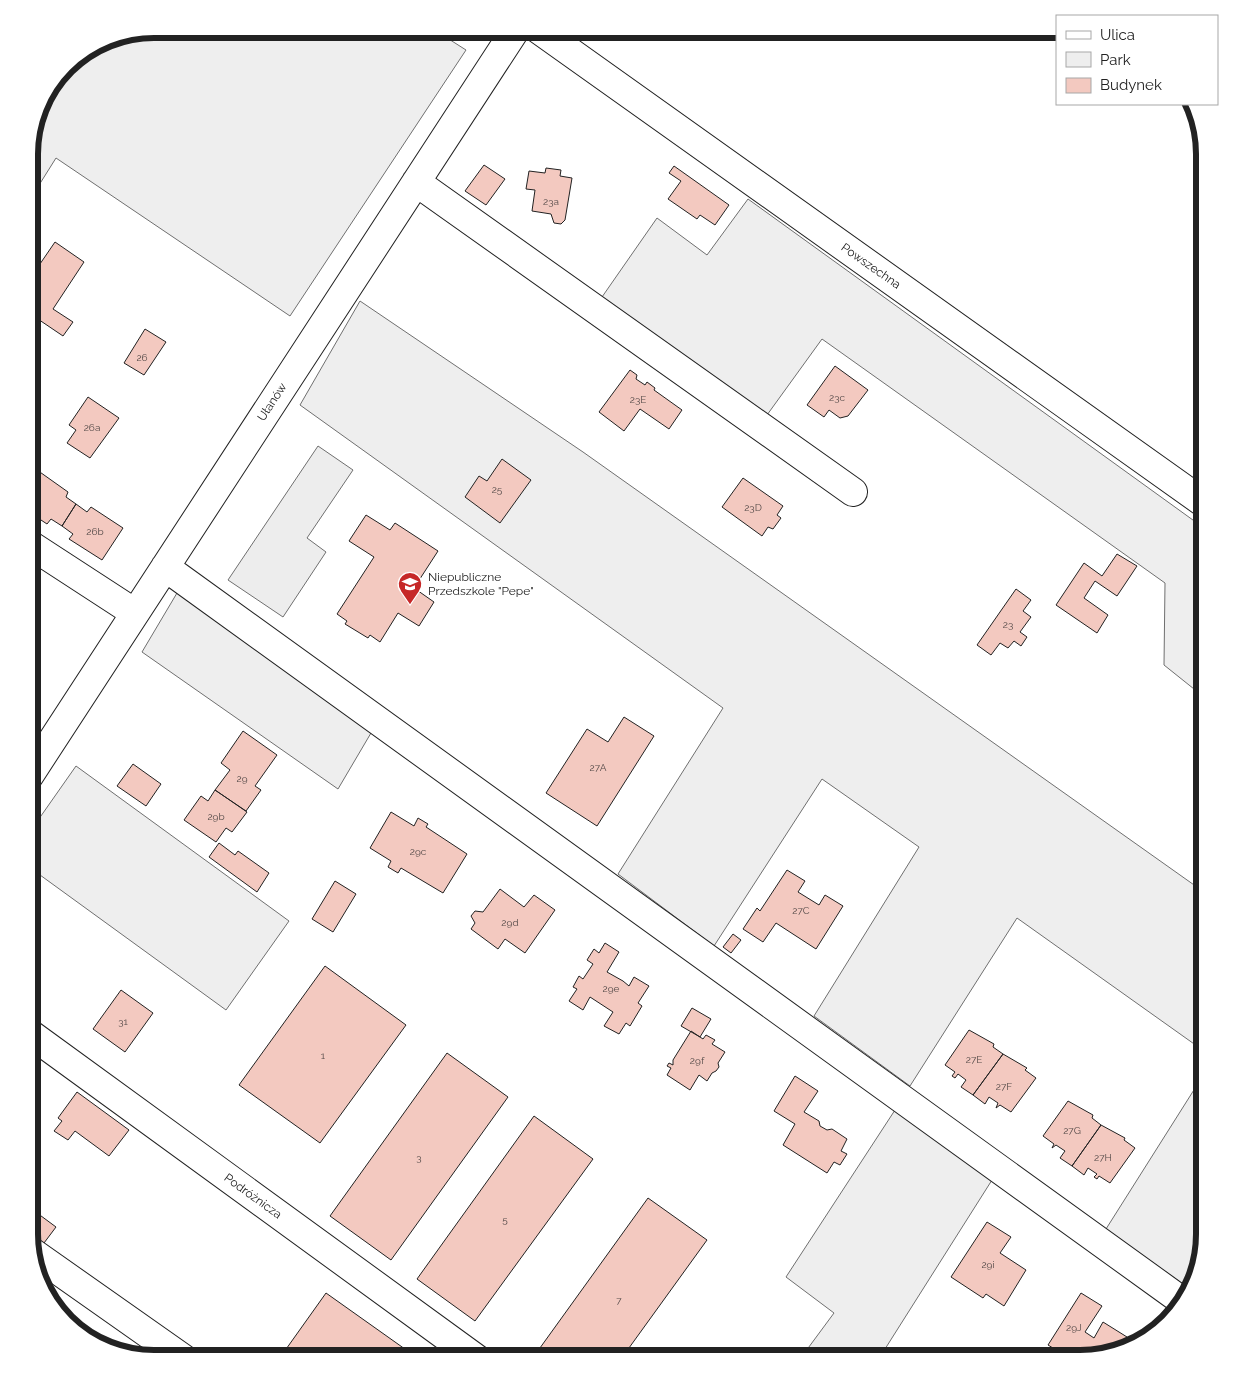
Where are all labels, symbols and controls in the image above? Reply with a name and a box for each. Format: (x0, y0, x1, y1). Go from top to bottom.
legend (1056, 15, 1218, 105)
text: Ulica (1100, 26, 1135, 44)
text: Park (1100, 51, 1131, 69)
text: Budynek (1100, 76, 1162, 94)
house number: 23a (543, 196, 559, 207)
street label: Powszechna (838, 240, 904, 292)
house number: 26 (136, 352, 148, 363)
street label: Ułanów (255, 380, 290, 424)
house number: 23c (829, 392, 846, 403)
house number: 23E (630, 394, 646, 405)
house number: 26a (84, 422, 100, 433)
house number: 25 (492, 484, 503, 495)
house number: 23D (744, 502, 762, 513)
house number: 26b (86, 526, 104, 537)
place label: Niepubliczne Przedszkole "Pepe" (428, 570, 534, 598)
school or university icon: Niepubliczne Przedszkole "Pepe" (397, 571, 423, 605)
house number: 23 (1003, 619, 1013, 630)
house number: 27A (590, 762, 607, 773)
house number: 29 (236, 773, 248, 784)
house number: 29b (207, 811, 225, 822)
house number: 29c (410, 846, 427, 857)
house number: 27C (792, 905, 810, 916)
house number: 29d (501, 917, 519, 928)
house number: 29e (603, 983, 620, 994)
house number: 31 (118, 1016, 129, 1027)
house number: 1 (321, 1050, 326, 1061)
house number: 27E (966, 1054, 982, 1065)
house number: 29f (690, 1055, 705, 1066)
house number: 27F (996, 1081, 1012, 1092)
house number: 27G (1063, 1125, 1081, 1136)
house number: 3 (416, 1152, 422, 1163)
house number: 27H (1094, 1152, 1112, 1163)
street label: Podróżnicza (222, 1170, 284, 1222)
house number: 5 (502, 1214, 508, 1225)
house number: 29i (981, 1259, 995, 1270)
house number: 7 (616, 1295, 622, 1306)
house number: 29J (1066, 1322, 1082, 1333)

